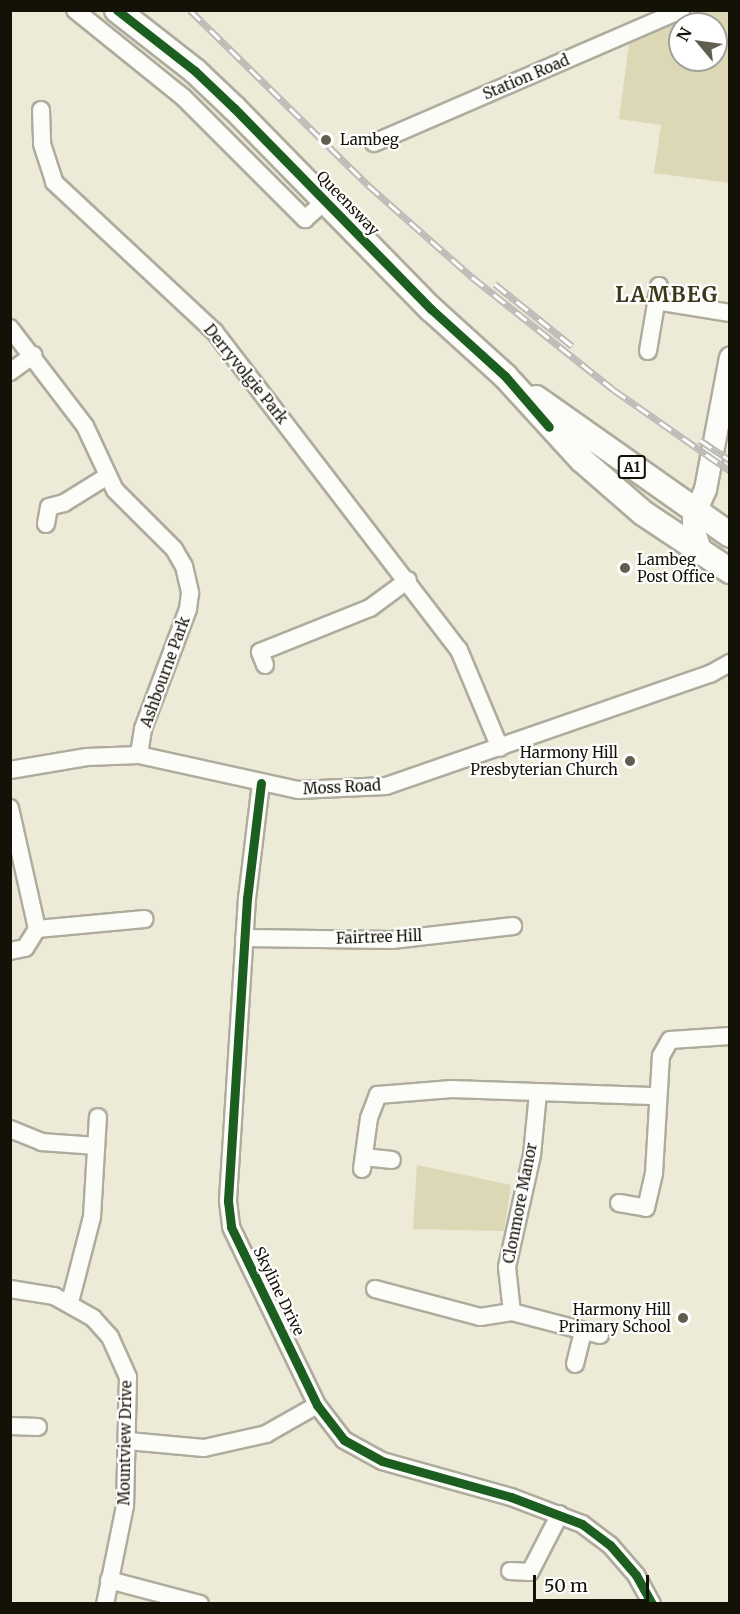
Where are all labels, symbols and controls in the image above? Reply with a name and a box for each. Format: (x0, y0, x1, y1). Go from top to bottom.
north arrow (668, 12, 728, 72)
text: N (672, 24, 696, 45)
street label: Station Road (480, 51, 572, 103)
marker: Lambeg (317, 131, 335, 149)
place label: Lambeg (340, 131, 399, 149)
street label: Queensway (313, 167, 383, 239)
district label: LAMBEG (615, 282, 719, 308)
street label: Derryvolgie Park (200, 321, 292, 427)
road number: A1 (617, 456, 647, 478)
place label: Lambeg Post Office (637, 550, 715, 585)
marker: Lambeg Post Office (618, 561, 632, 575)
street label: Ashbourne Park (137, 614, 193, 730)
place label: Harmony Hill Presbyterian Church (470, 743, 618, 778)
marker: Harmony Hill Presbyterian Church (623, 754, 637, 768)
street label: Moss Road (303, 776, 381, 798)
street label: Fairtree Hill (336, 927, 422, 947)
street label: Clonmore Manor (499, 1141, 541, 1265)
street label: Skyline Drive (250, 1244, 308, 1338)
place label: Harmony Hill Primary School (559, 1300, 671, 1335)
marker: Harmony Hill Primary School (676, 1311, 690, 1325)
street label: Mountview Drive (115, 1380, 135, 1506)
scale bar (536, 1563, 652, 1601)
text: 50 m (544, 1574, 588, 1597)

